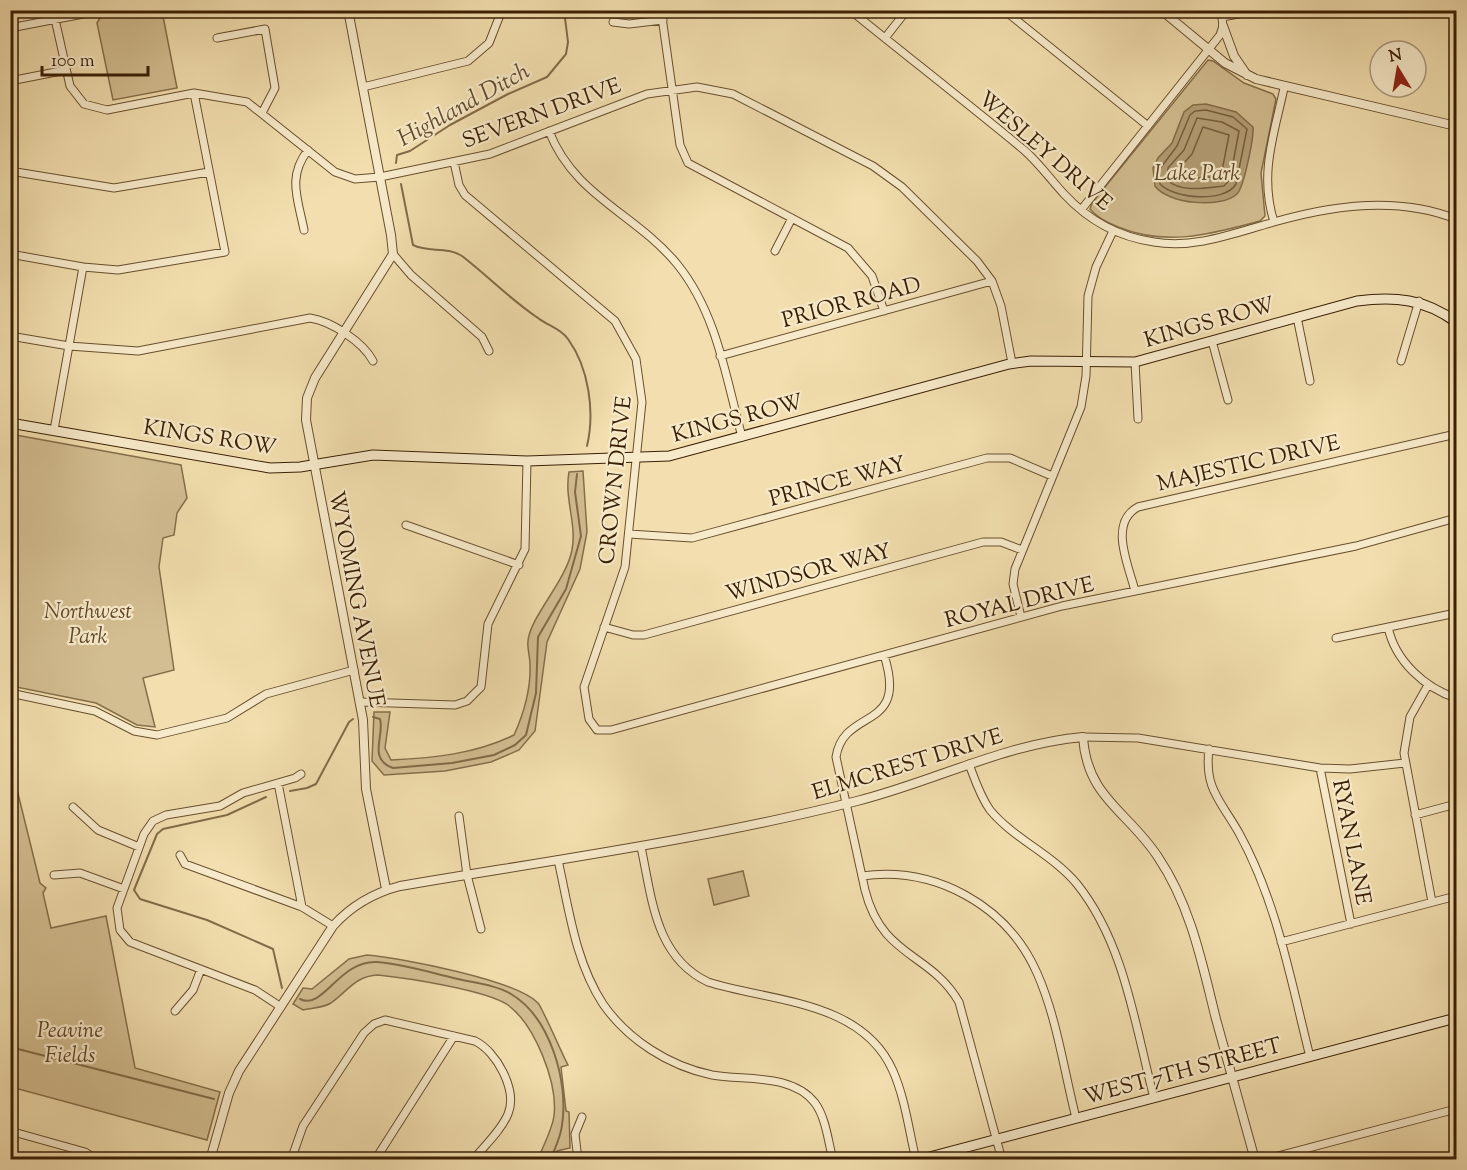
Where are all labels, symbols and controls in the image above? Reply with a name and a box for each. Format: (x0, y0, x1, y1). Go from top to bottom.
scale bar (42, 39, 148, 77)
north arrow (1368, 39, 1428, 99)
text: N (1387, 44, 1404, 69)
text: 100 m (51, 49, 95, 75)
water label: Highland Ditch (392, 55, 537, 156)
street label: SEVERN DRIVE (458, 71, 626, 158)
street label: WESLEY DRIVE (970, 85, 1118, 220)
park label: Lake Park (1154, 159, 1240, 191)
street label: PRIOR ROAD (779, 270, 925, 338)
street label: KINGS ROW (1141, 290, 1279, 358)
street label: KINGS ROW (669, 387, 807, 453)
street label: CROWN DRIVE (592, 394, 642, 566)
street label: KINGS ROW (141, 413, 278, 465)
street label: MAJESTIC DRIVE (1154, 428, 1343, 502)
street label: PRINCE WAY (766, 449, 910, 517)
street label: WYOMING AVENUE (318, 488, 392, 711)
street label: WINDSOR WAY (722, 536, 896, 611)
street label: ROYAL DRIVE (942, 570, 1098, 638)
park label: Northwest Park (44, 597, 133, 654)
street label: ELMCREST DRIVE (809, 722, 1007, 810)
street label: RYAN LANE (1322, 777, 1378, 908)
park label: Peavine Fields (37, 1016, 103, 1073)
street label: WEST 7TH STREET (1080, 1031, 1286, 1115)

